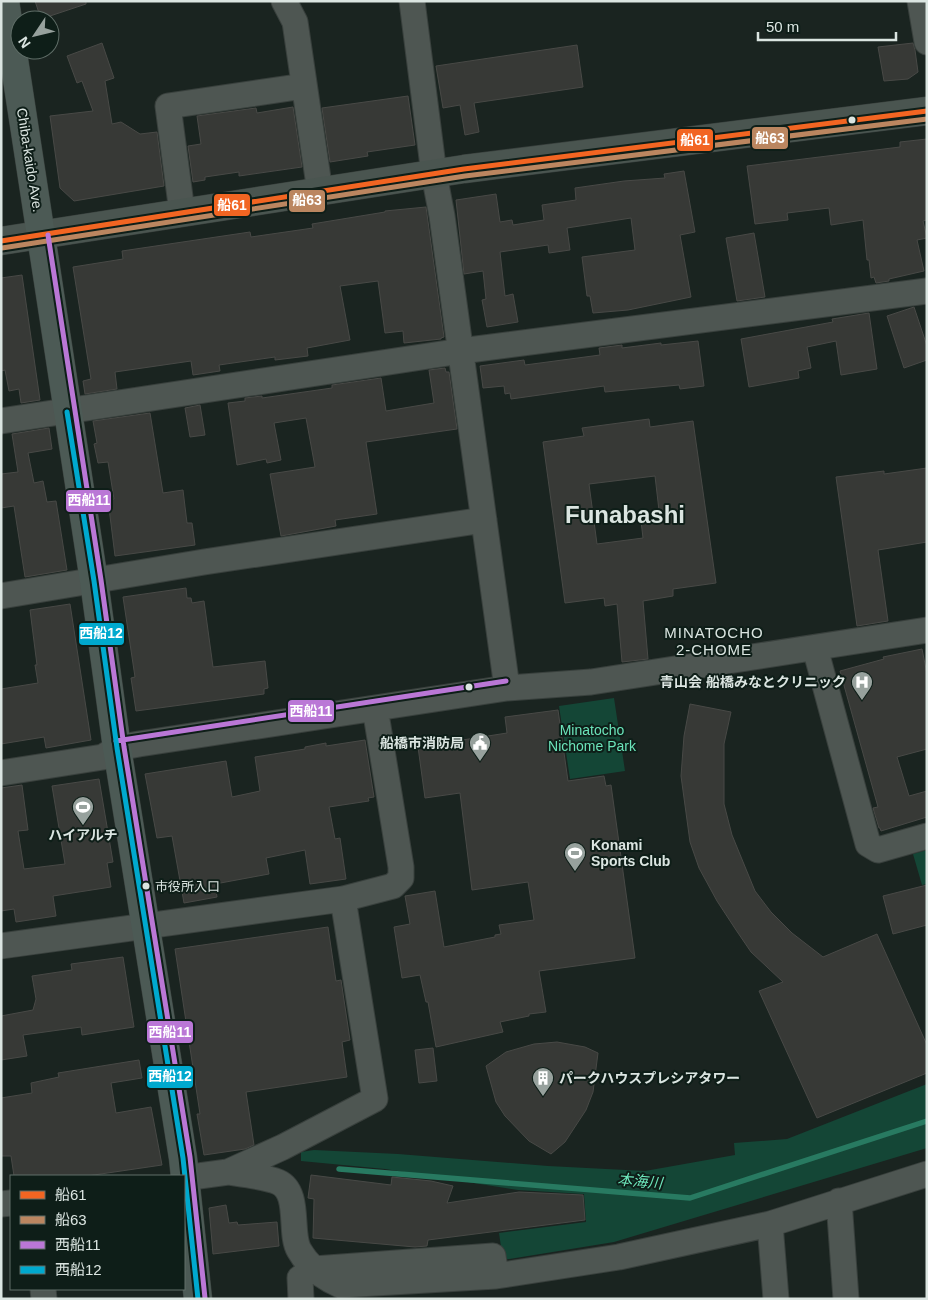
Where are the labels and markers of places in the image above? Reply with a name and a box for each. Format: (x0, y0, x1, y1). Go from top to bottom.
unlabelled marker (847, 115, 857, 125)
hospital icon: 青山会 船橋みなとクリニック (850, 670, 874, 701)
place label: 青山会 船橋みなとクリニック (660, 674, 846, 690)
unlabelled marker (464, 682, 474, 692)
public building icon: 船橋市消防局 (468, 731, 492, 762)
place label: 船橋市消防局 (380, 735, 464, 751)
sports icon: ハイアルチ (71, 795, 95, 826)
place label: ハイアルチ (48, 827, 118, 843)
place label: Konami Sports Club (591, 837, 670, 869)
sports icon: Konami Sports Club (563, 841, 587, 872)
place label: 市役所入口 (155, 879, 220, 894)
marker: 市役所入口 (141, 881, 151, 891)
building icon: パークハウスプレシアタワー (531, 1066, 555, 1097)
place label: パークハウスプレシアタワー (559, 1070, 740, 1086)

